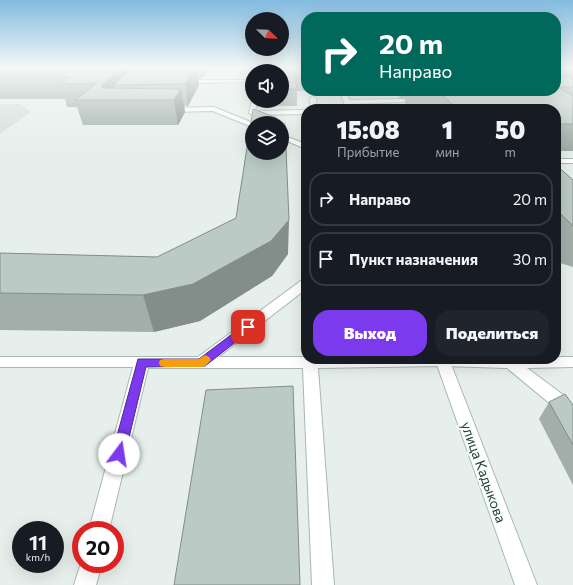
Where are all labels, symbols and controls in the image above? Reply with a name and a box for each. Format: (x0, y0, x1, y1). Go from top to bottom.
north arrow (245, 12, 289, 56)
map controls (245, 12, 289, 160)
text: 20 m (379, 26, 443, 60)
icon: right (313, 28, 365, 80)
text: Направо (379, 60, 452, 82)
button: sound (245, 64, 289, 108)
text: 15:08 (337, 115, 400, 144)
text: 1 (442, 115, 453, 144)
text: 50 (495, 115, 525, 144)
button: layers (245, 116, 289, 160)
text: Прибытие (337, 144, 399, 160)
text: мин (435, 144, 460, 160)
text: m (505, 144, 516, 160)
icon: right (315, 188, 337, 210)
text: Направо (349, 190, 411, 208)
text: 20 m (513, 190, 547, 208)
icon: arrive (315, 248, 337, 270)
text: Пункт назначения (349, 250, 478, 268)
text: 30 m (513, 250, 547, 268)
pin (231, 310, 265, 344)
button: Выход (313, 310, 427, 356)
button: Поделиться (435, 310, 549, 356)
icon: arrive (237, 316, 259, 338)
street label: улица Кадыкова (458, 419, 510, 525)
position arrow (98, 433, 140, 475)
speed limit sign: 20 (72, 521, 124, 573)
text: 11 (29, 530, 47, 554)
text: km/h (26, 551, 50, 563)

